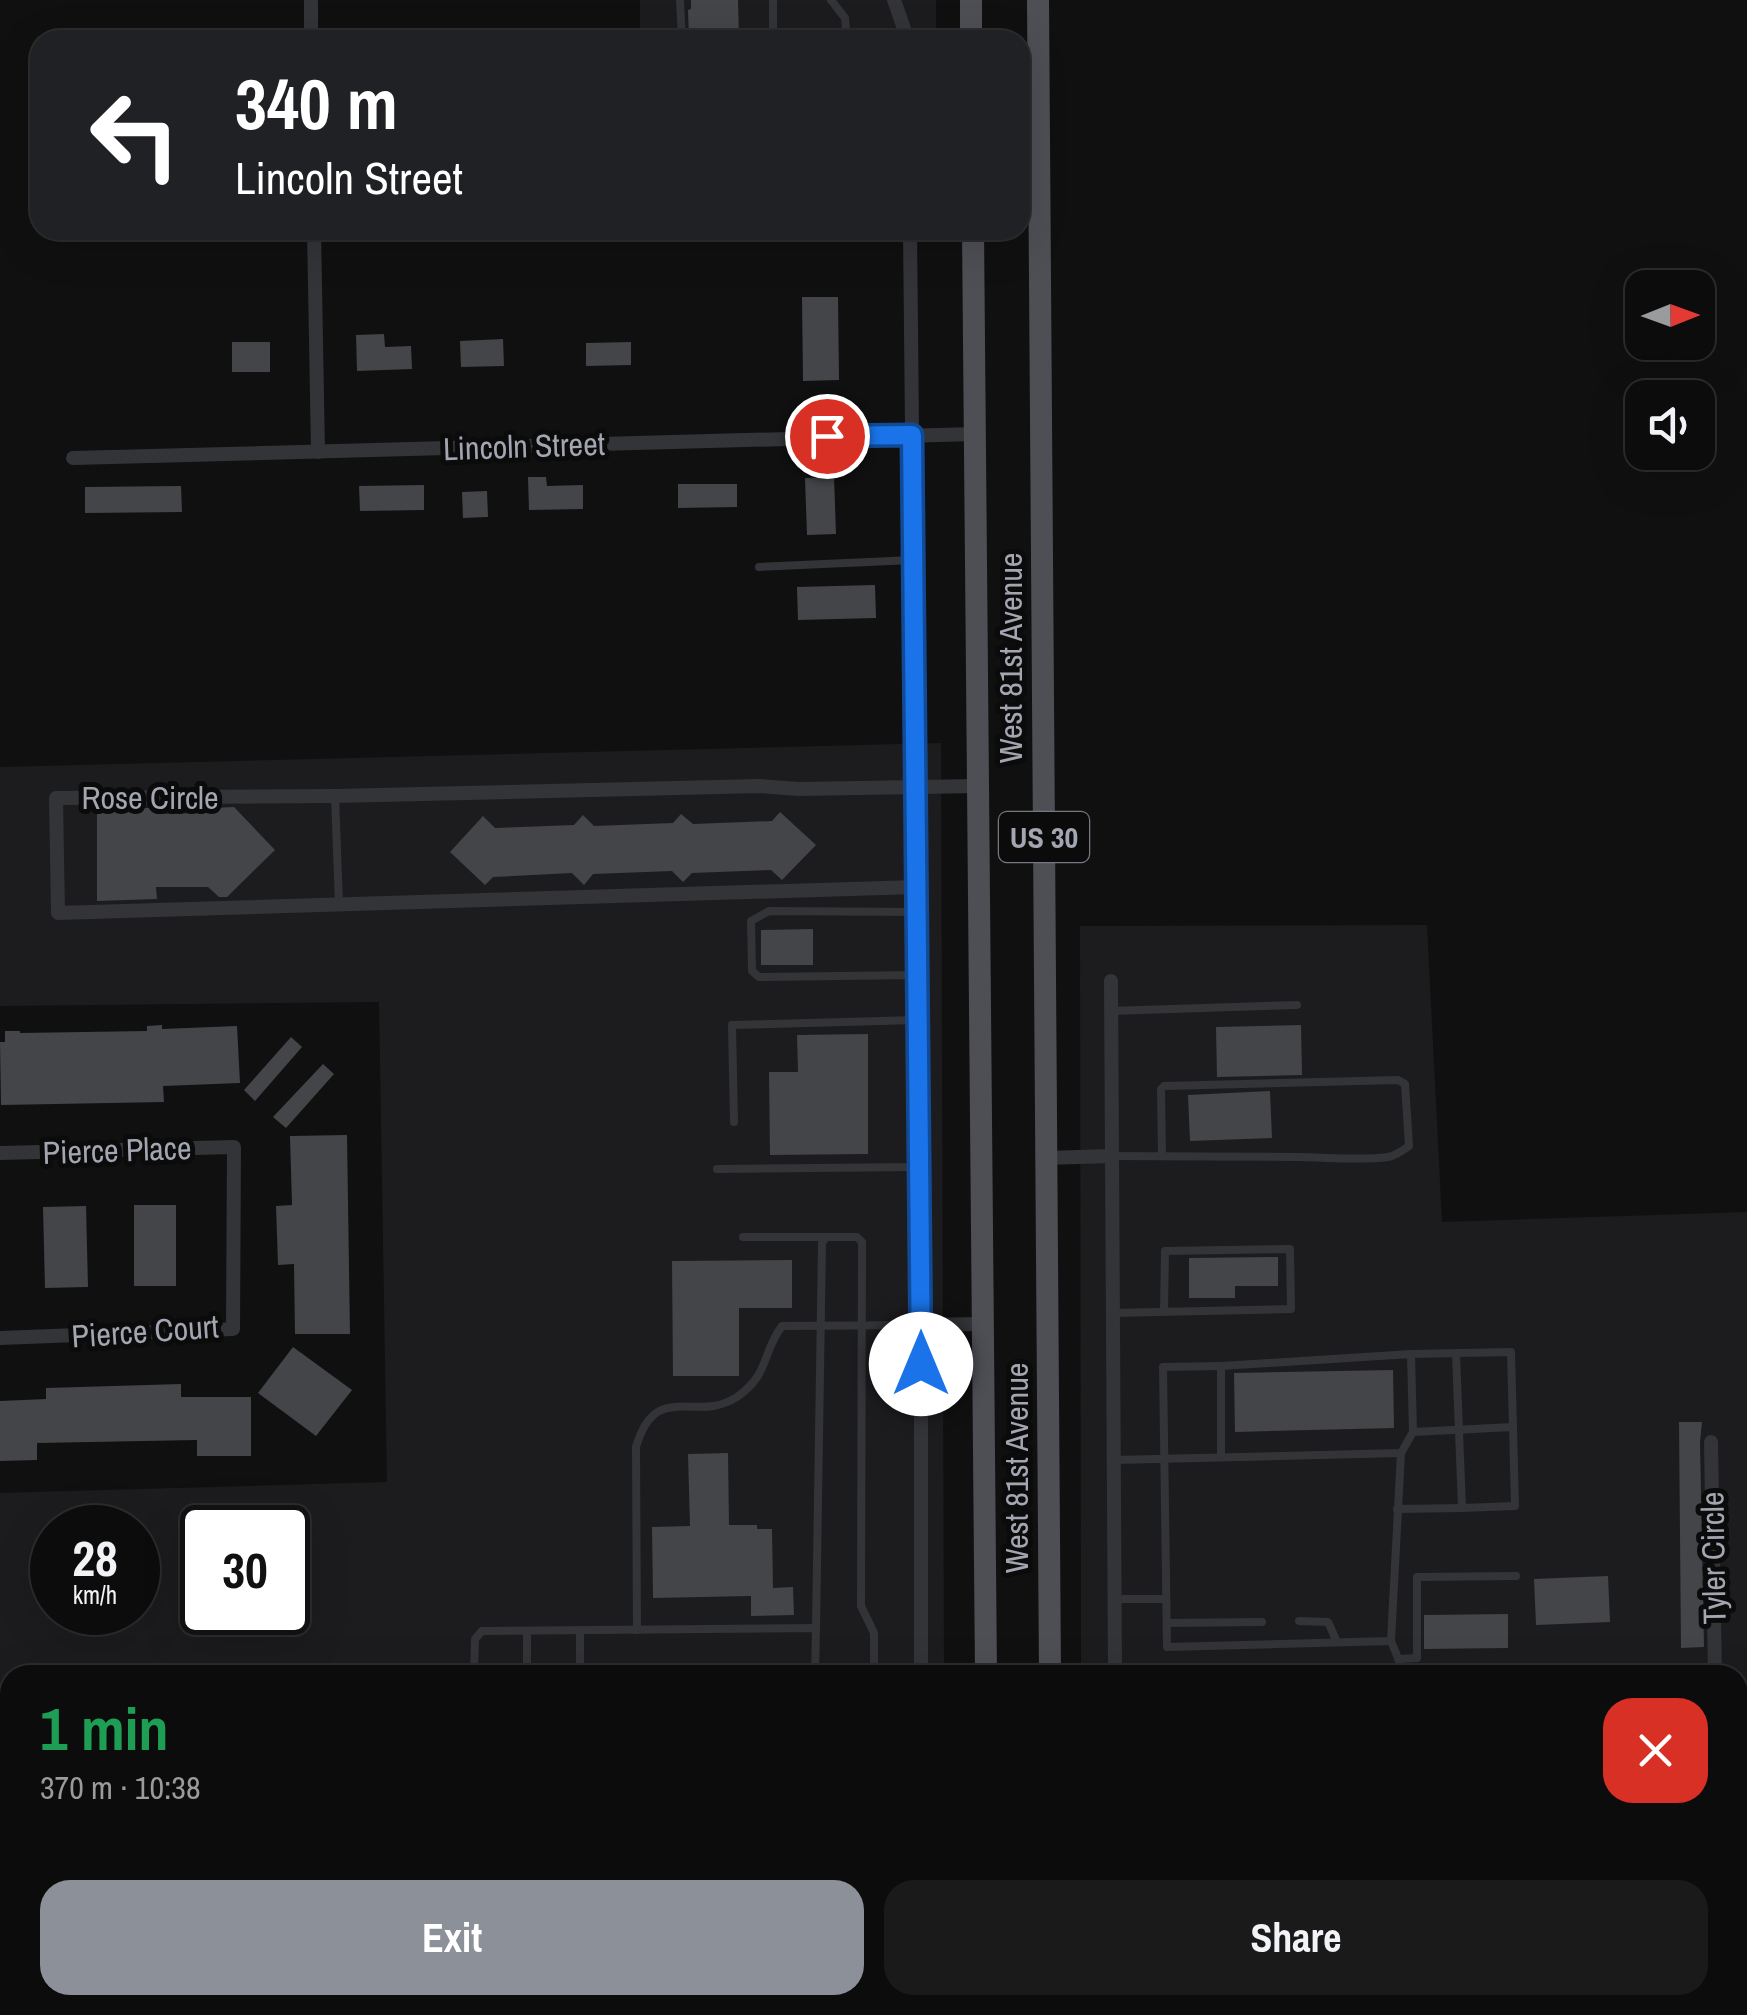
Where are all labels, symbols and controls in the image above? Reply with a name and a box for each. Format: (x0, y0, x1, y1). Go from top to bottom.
text: 340 m (235, 57, 398, 151)
icon: left (70, 70, 200, 200)
text: Lincoln Street (235, 147, 463, 208)
north arrow (1625, 270, 1715, 360)
map controls (1625, 270, 1715, 470)
button: sound (1625, 380, 1715, 470)
pin (785, 394, 870, 479)
icon: arrive (800, 409, 855, 464)
street label: Lincoln Street (442, 422, 606, 470)
street label: West 81st Avenue (989, 553, 1032, 763)
street label: Rose Circle (81, 776, 219, 819)
road number: US 30 (999, 812, 1089, 862)
street label: Pierce Place (42, 1126, 192, 1174)
street label: Pierce Court (70, 1304, 220, 1358)
position arrow (869, 1312, 973, 1416)
street label: West 81st Avenue (995, 1363, 1038, 1573)
street label: Tyler Circle (1690, 1491, 1736, 1625)
speed limit sign: 30 (180, 1505, 310, 1635)
text: 28 (72, 1524, 118, 1592)
text: km/h (73, 1578, 117, 1612)
text: 1 min (40, 1688, 169, 1769)
button: close (1603, 1698, 1708, 1803)
text: 370 m · 10:38 (40, 1766, 200, 1809)
button: Exit (40, 1880, 864, 1995)
button: Share (884, 1880, 1708, 1995)

